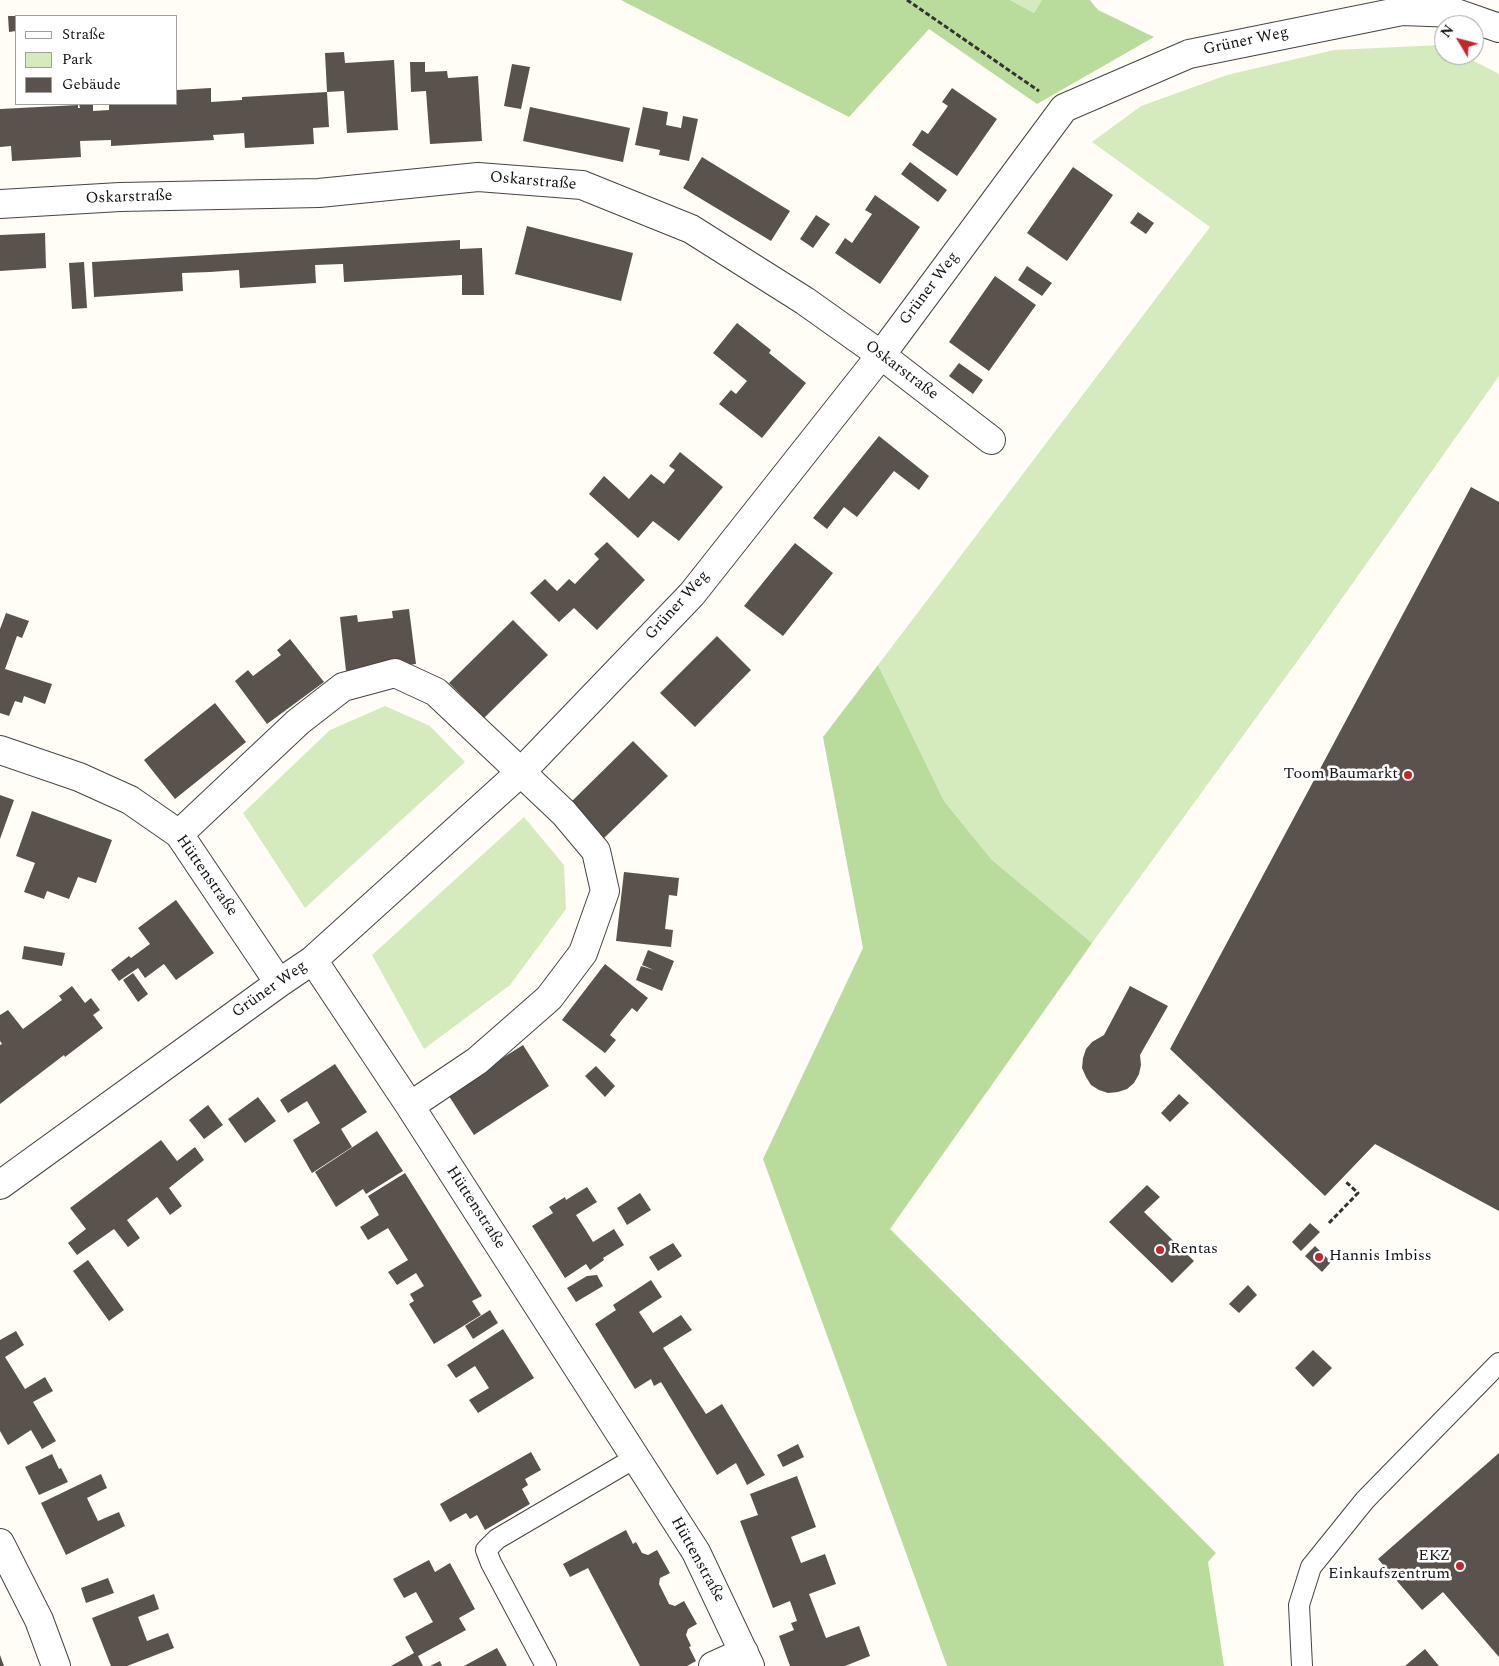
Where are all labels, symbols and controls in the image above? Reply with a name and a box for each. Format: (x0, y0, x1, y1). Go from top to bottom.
legend (15, 15, 178, 105)
north arrow (1434, 15, 1484, 65)
text: N (1436, 20, 1459, 42)
text: Straße (62, 23, 105, 46)
street label: Grüner Weg (1202, 24, 1290, 60)
text: Park (62, 48, 93, 71)
text: Gebäude (62, 73, 121, 96)
street label: Oskarstraße (489, 169, 577, 195)
street label: Oskarstraße (85, 187, 173, 209)
street label: Grüner Weg (896, 249, 964, 329)
street label: Oskarstraße (860, 337, 942, 405)
street label: Grüner Weg (642, 567, 714, 645)
place label: Toom Baumarkt (1283, 765, 1398, 785)
marker: Toom Baumarkt (1402, 769, 1414, 781)
street label: Hüttenstraße (171, 832, 241, 920)
street label: Grüner Weg (229, 957, 311, 1023)
street label: Hüttenstraße (441, 1163, 509, 1253)
place label: Rentas (1170, 1240, 1218, 1260)
marker: Rentas (1154, 1244, 1166, 1256)
place label: Hannis Imbiss (1329, 1247, 1432, 1267)
marker: Hannis Imbiss (1313, 1251, 1325, 1263)
street label: Hüttenstraße (666, 1514, 728, 1606)
place label: EKZ Einkaufszentrum (1328, 1547, 1450, 1585)
marker: EKZ Einkaufszentrum (1454, 1560, 1466, 1572)

